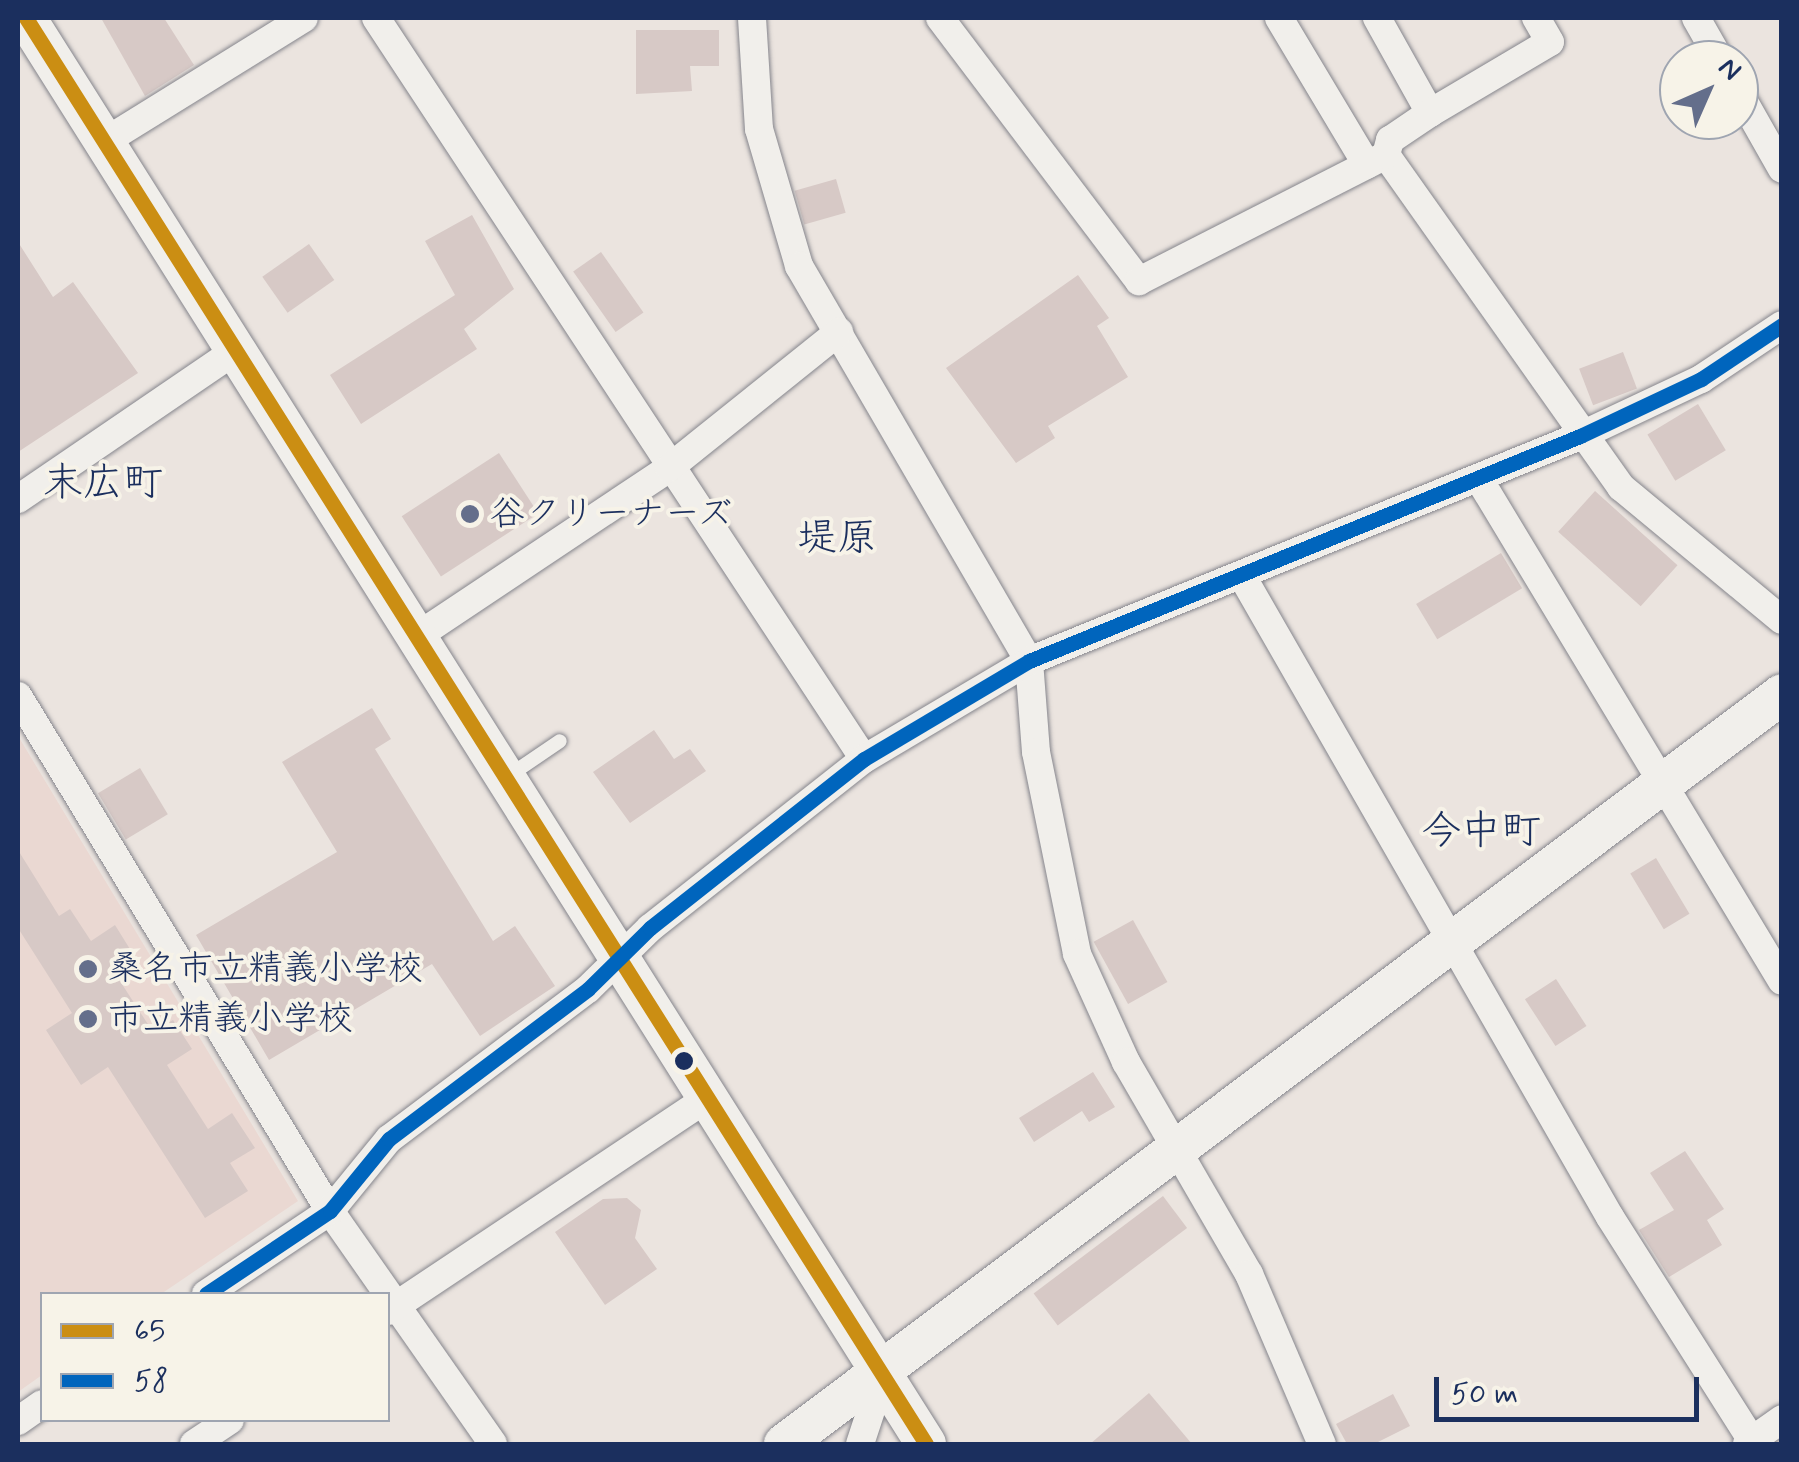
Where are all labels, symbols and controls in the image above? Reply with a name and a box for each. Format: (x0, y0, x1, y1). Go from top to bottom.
north arrow (1659, 40, 1759, 140)
text: N (1709, 50, 1749, 90)
district label: 末広町 (43, 460, 163, 508)
place label: 谷クリーナーズ (490, 493, 735, 535)
marker: 谷クリーナーズ (459, 503, 481, 525)
district label: 堤原 (797, 515, 877, 563)
district label: 今中町 (1421, 808, 1541, 856)
place label: 桑名市立精義小学校 (108, 948, 423, 990)
marker: 桑名市立精義小学校 (77, 958, 99, 980)
place label: 市立精義小学校 (108, 998, 353, 1040)
marker: 市立精義小学校 (77, 1008, 99, 1030)
unlabelled marker (674, 1051, 694, 1071)
legend (40, 1292, 390, 1422)
text: 65 (134, 1312, 165, 1351)
scale bar (1439, 1357, 1704, 1419)
text: 58 (134, 1362, 168, 1401)
text: 50 m (1451, 1375, 1518, 1414)

